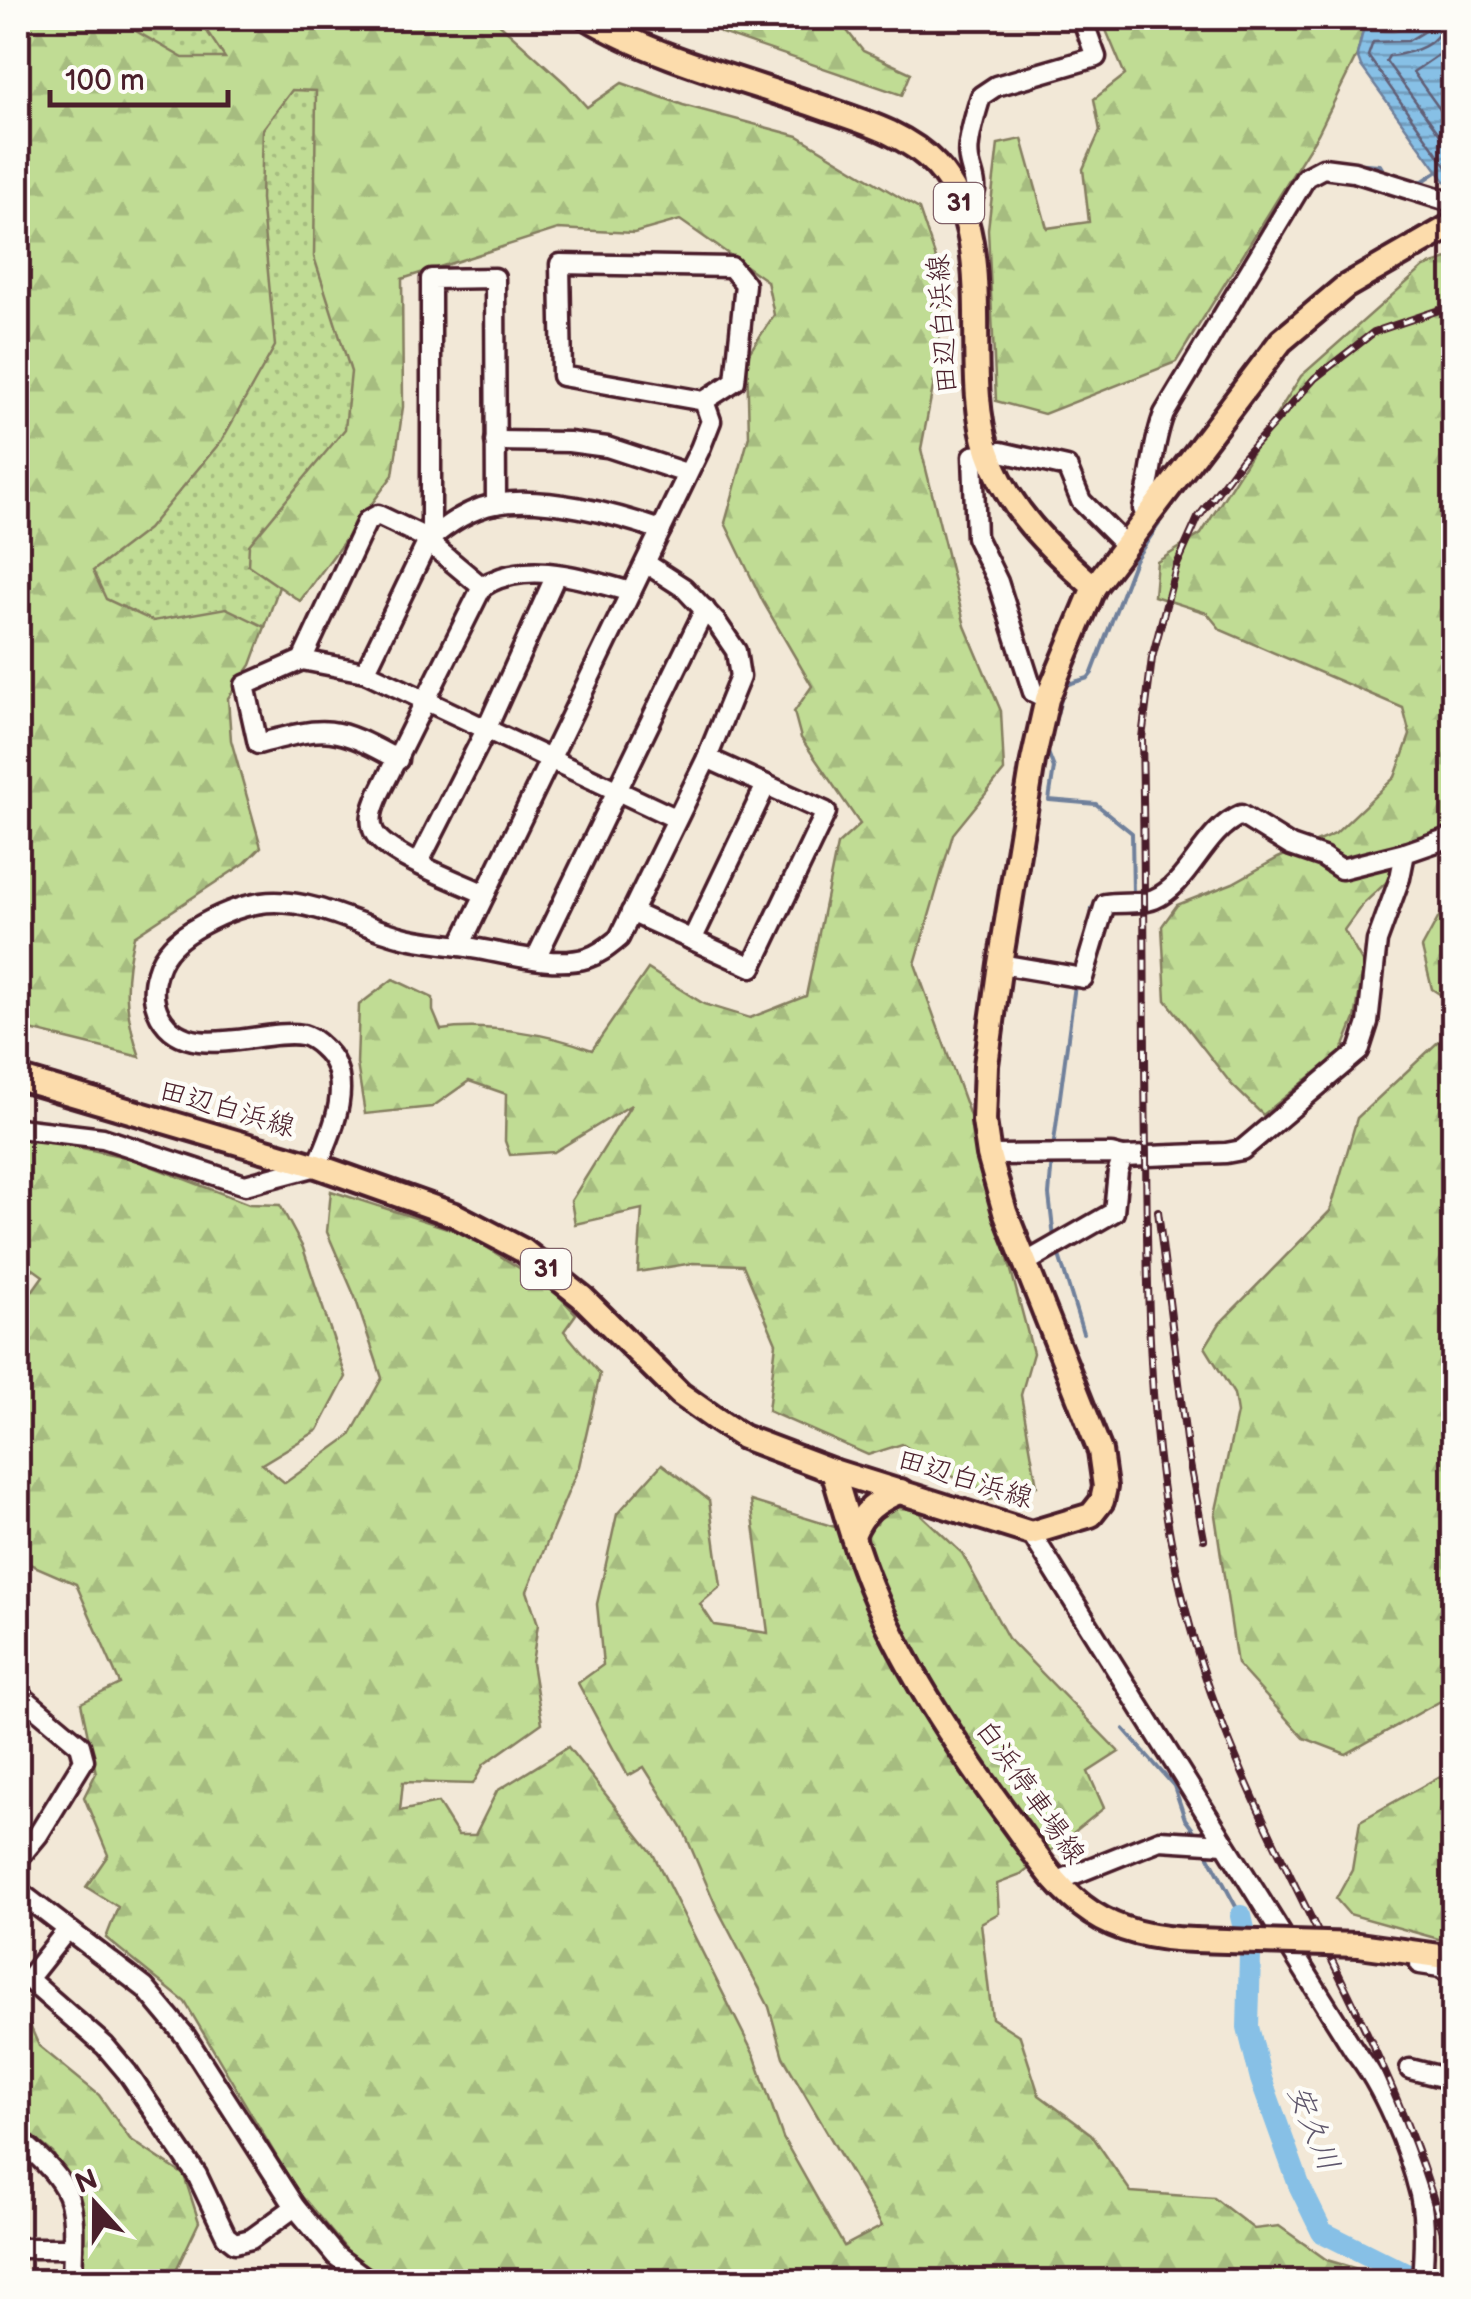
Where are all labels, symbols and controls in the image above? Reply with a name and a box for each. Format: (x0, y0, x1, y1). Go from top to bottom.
scale bar (50, 45, 228, 107)
text: 100 m (65, 63, 145, 99)
road number: 31 (934, 183, 984, 223)
street label: 田辺白浜線 (922, 253, 964, 395)
street label: 田辺白浜線 (155, 1074, 299, 1144)
road number: 31 (521, 1249, 571, 1289)
street label: 田辺白浜線 (893, 1443, 1037, 1515)
street label: 白浜停車場線 (968, 1714, 1092, 1870)
water label: 安久川 (1279, 2080, 1347, 2176)
north arrow (45, 2154, 145, 2254)
text: N (71, 2163, 102, 2201)

